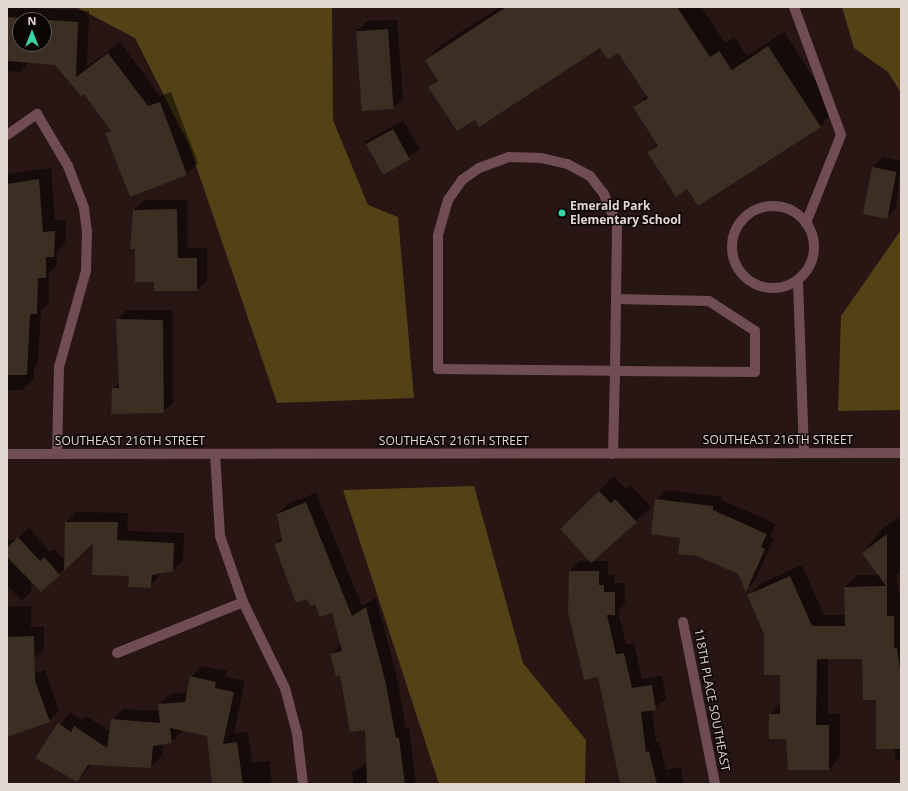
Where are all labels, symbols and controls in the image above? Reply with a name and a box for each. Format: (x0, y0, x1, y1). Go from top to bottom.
north arrow (12, 12, 52, 52)
text: N (28, 13, 36, 28)
place label: Emerald Park Elementary School (570, 199, 681, 227)
marker: Emerald Park Elementary School (557, 208, 567, 218)
street label: SOUTHEAST 216TH STREET (703, 433, 853, 447)
street label: SOUTHEAST 216TH STREET (55, 434, 205, 448)
street label: SOUTHEAST 216TH STREET (379, 434, 529, 448)
street label: 118TH PLACE SOUTHEAST (691, 627, 733, 773)

